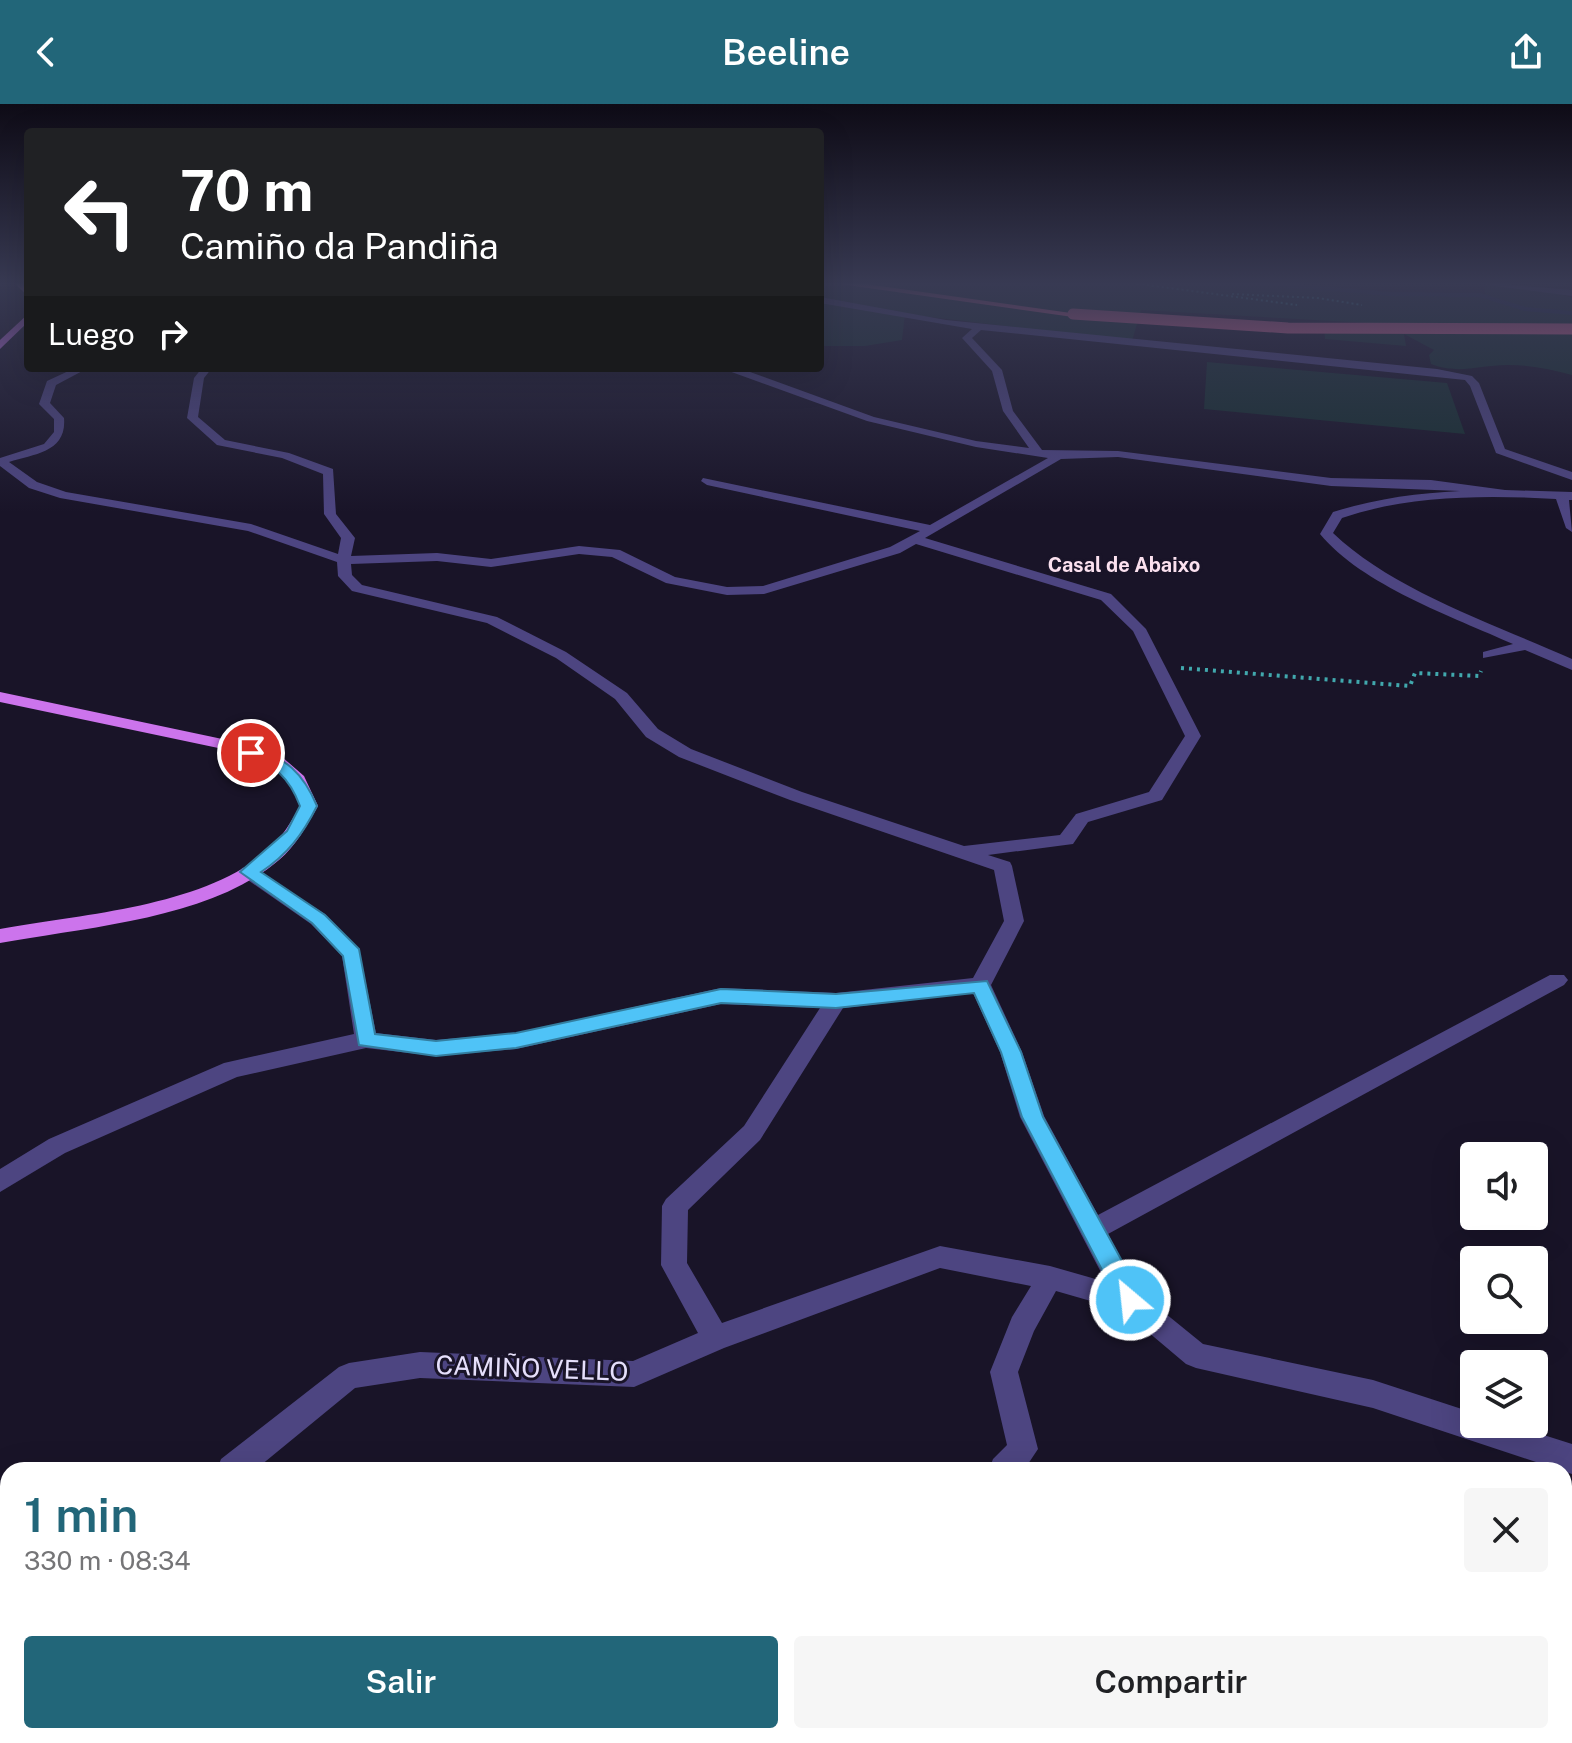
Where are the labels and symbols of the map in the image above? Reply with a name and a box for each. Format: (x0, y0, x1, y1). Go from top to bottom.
district label: Casal de Abaixo (1048, 553, 1200, 577)
pin (217, 719, 285, 787)
position arrow (1088, 1258, 1172, 1342)
street label: CAMIÑO VELLO (435, 1349, 629, 1387)

